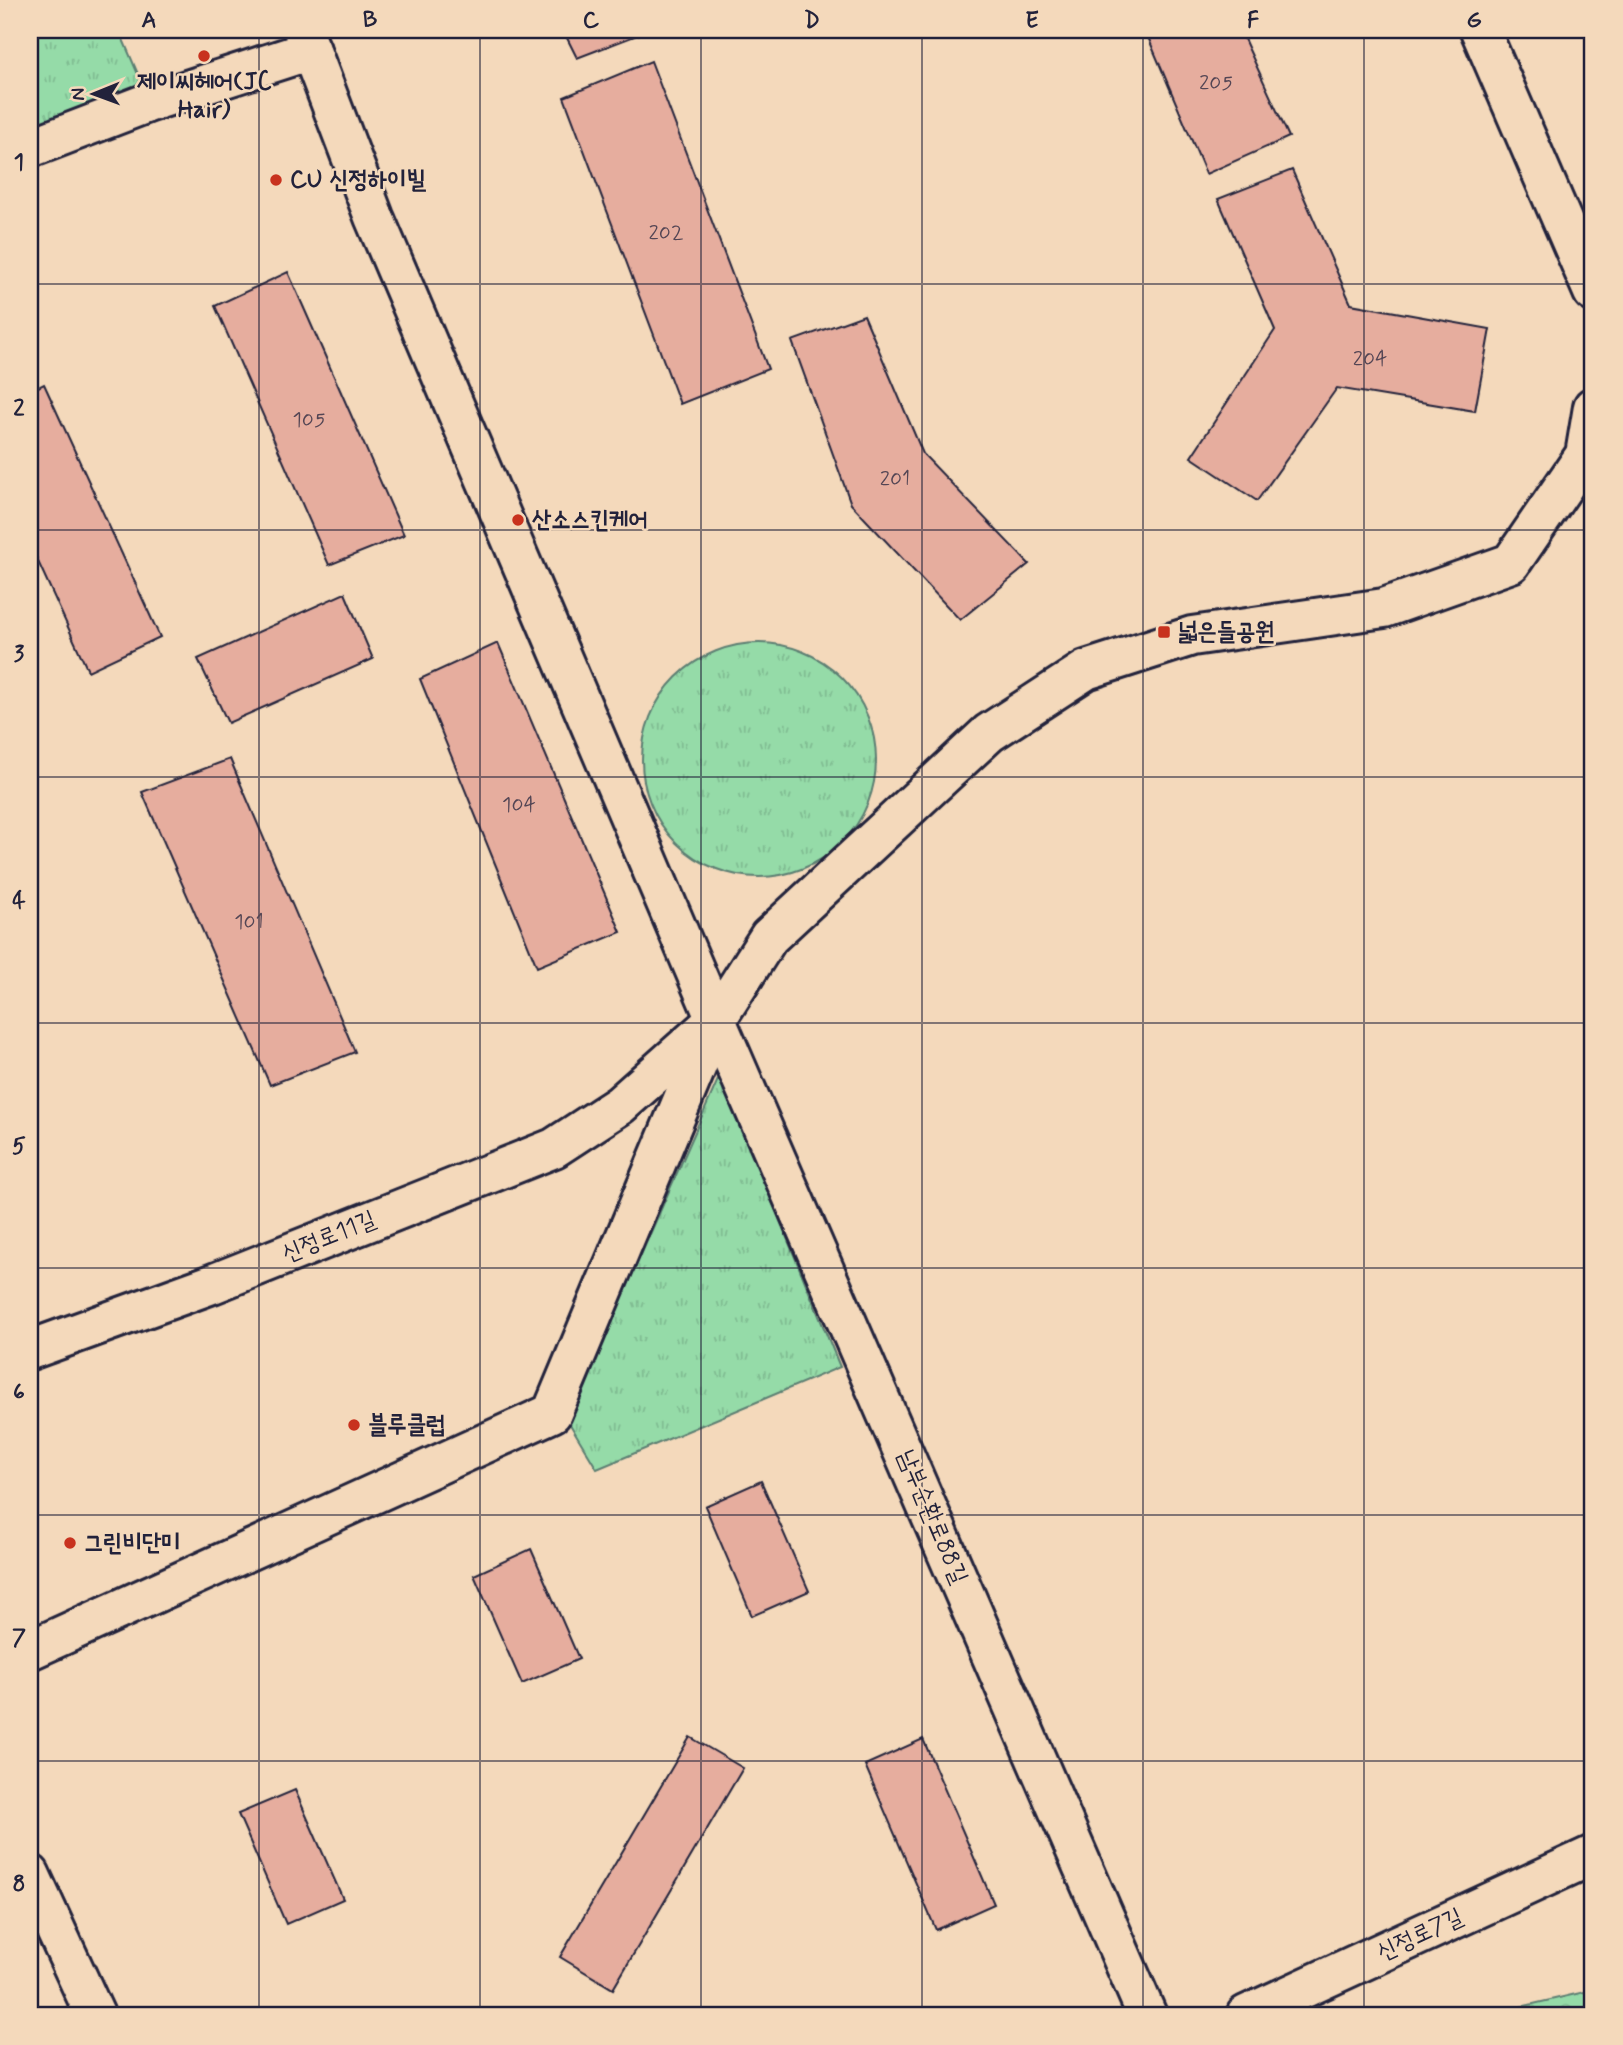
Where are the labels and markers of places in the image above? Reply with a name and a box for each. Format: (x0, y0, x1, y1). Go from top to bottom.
marker: 제이씨헤어(JC Hair) (196, 48, 212, 64)
place label: 제이씨헤어(JC Hair) (137, 67, 271, 126)
place label: CU 신정하이빌 (290, 165, 426, 196)
marker: CU 신정하이빌 (268, 172, 284, 188)
place label: 산소스킨케어 (532, 505, 648, 536)
marker: 산소스킨케어 (510, 512, 526, 528)
place label: 넓은들공원 (1178, 617, 1275, 648)
marker: 넓은들공원 (1156, 624, 1172, 640)
place label: 블루클럽 (368, 1410, 445, 1441)
marker: 블루클럽 (346, 1417, 362, 1433)
place label: 그린비단미 (84, 1528, 181, 1559)
marker: 그린비단미 (62, 1535, 78, 1551)

